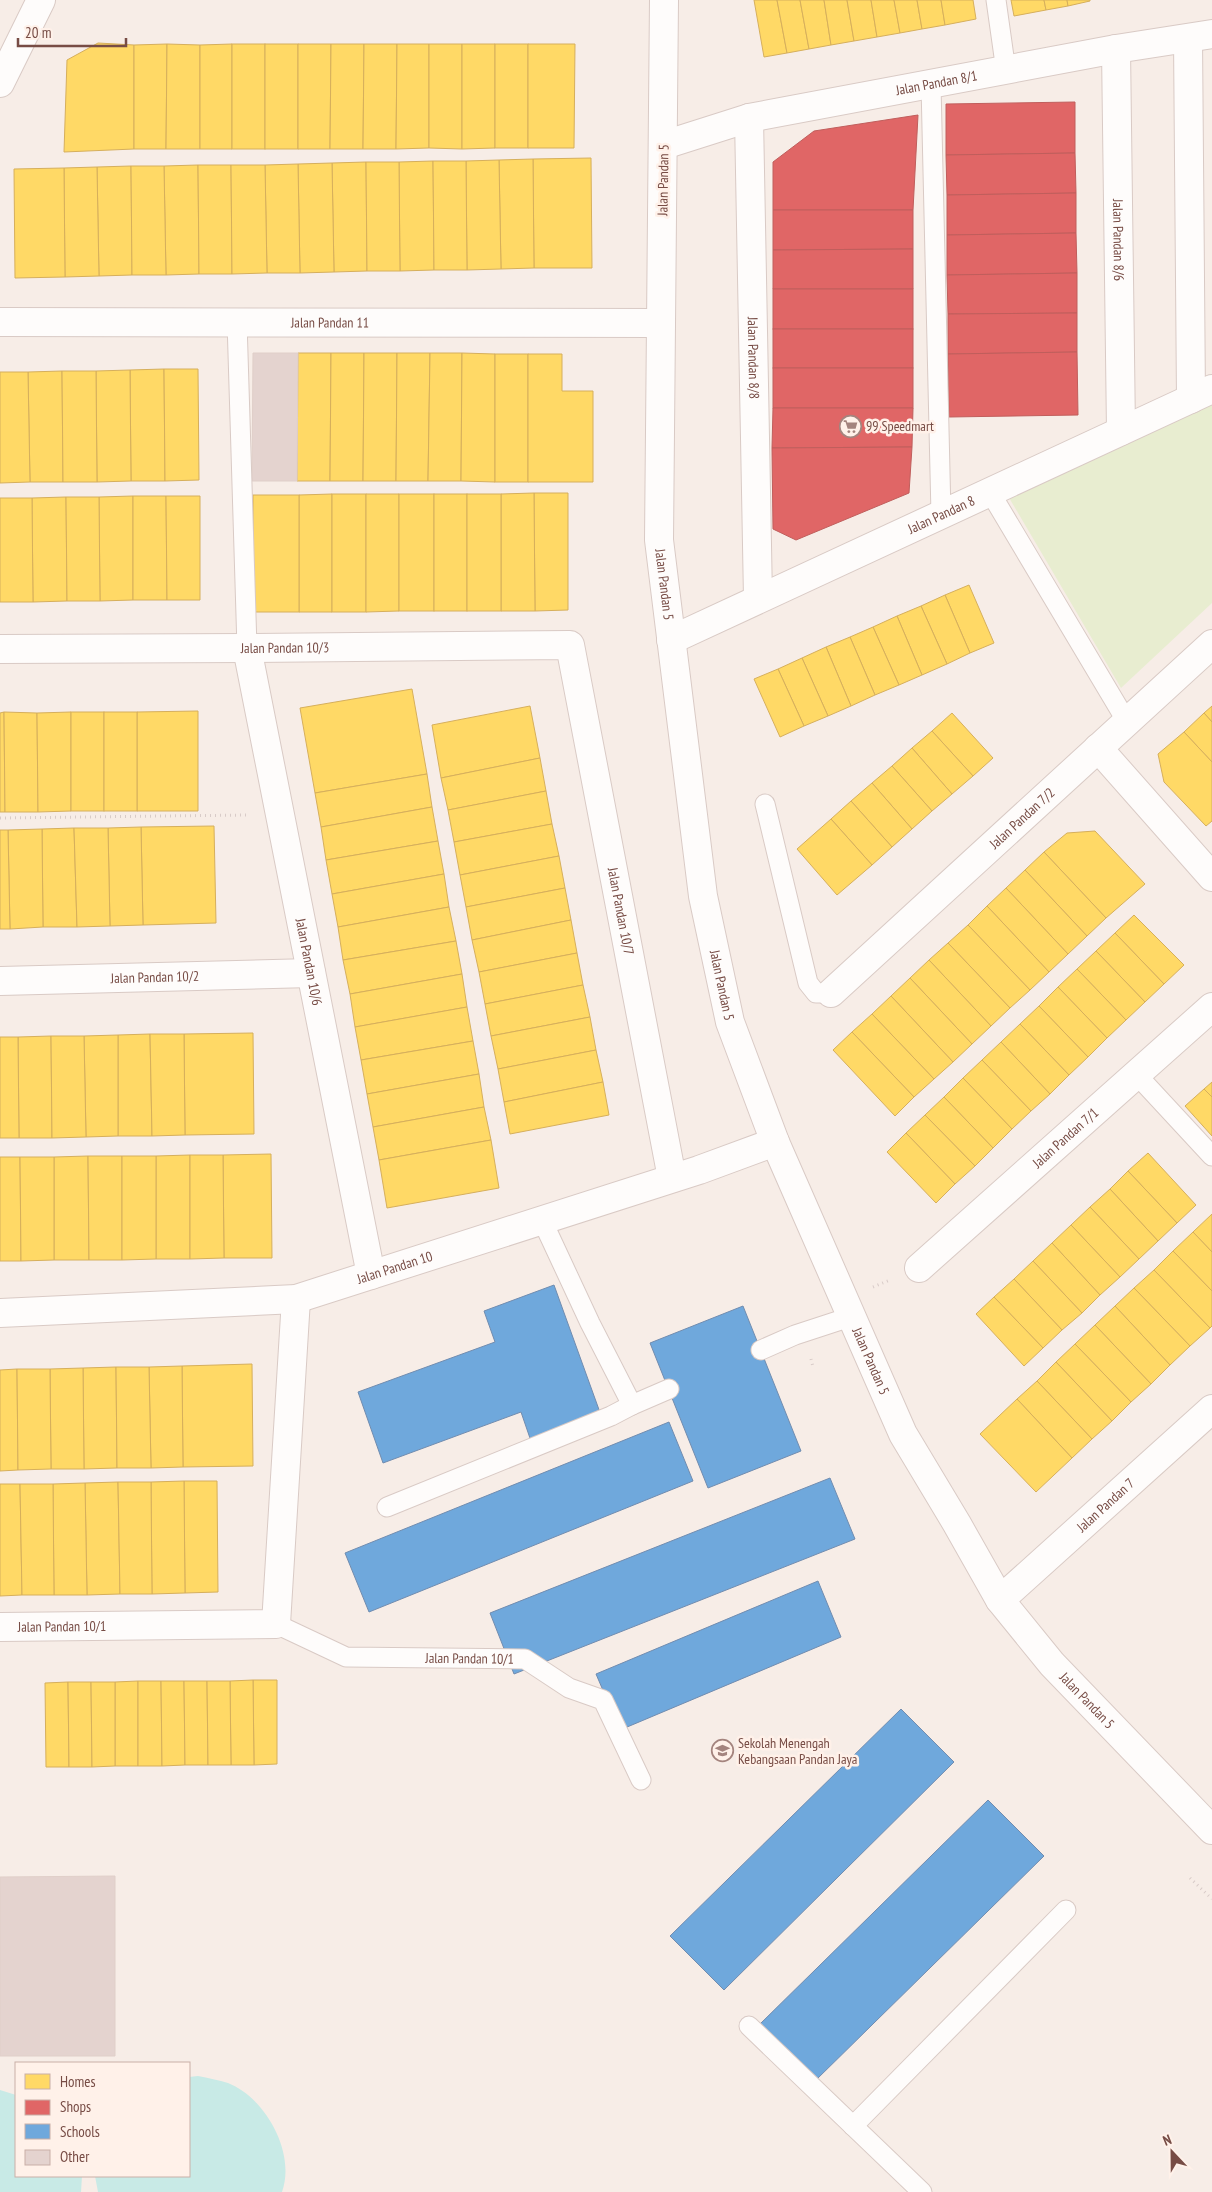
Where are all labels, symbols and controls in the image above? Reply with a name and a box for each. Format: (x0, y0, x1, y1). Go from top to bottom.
scale bar (18, 15, 125, 47)
text: 20 m (25, 23, 51, 42)
street label: Jalan Pandan 8/1 (893, 66, 979, 99)
street label: Jalan Pandan 5 (653, 144, 673, 217)
street label: Jalan Pandan 8/6 (1109, 198, 1128, 281)
street label: Jalan Pandan 11 (290, 313, 369, 332)
street label: Jalan Pandan 8/8 (744, 316, 763, 399)
supermarket icon: 99 Speedmart (838, 414, 862, 438)
place label: 99 Speedmart (866, 417, 934, 435)
street label: Jalan Pandan 8 (904, 491, 978, 538)
street label: Jalan Pandan 5 (651, 547, 678, 621)
street label: Jalan Pandan 10/3 (240, 638, 329, 657)
street label: Jalan Pandan 7/2 (985, 784, 1058, 853)
street label: Jalan Pandan 10/7 (604, 865, 638, 956)
street label: Jalan Pandan 10/6 (291, 916, 327, 1007)
street label: Jalan Pandan 5 (706, 947, 738, 1022)
street label: Jalan Pandan 10/2 (109, 967, 199, 987)
street label: Jalan Pandan 7/1 (1028, 1104, 1102, 1172)
street label: Jalan Pandan 10 (354, 1247, 435, 1288)
street label: Jalan Pandan 5 (848, 1324, 894, 1398)
street label: Jalan Pandan 7 (1072, 1474, 1138, 1536)
street label: Jalan Pandan 10/1 (17, 1617, 106, 1636)
street label: Jalan Pandan 10/1 (424, 1649, 514, 1668)
street label: Jalan Pandan 5 (1055, 1668, 1119, 1733)
place label: Sekolah Menengah Kebangsaan Pandan Jaya (738, 1734, 857, 1768)
school or university icon: Sekolah Menengah Kebangsaan Pandan Jaya (710, 1739, 734, 1763)
legend (15, 2062, 190, 2177)
text: Homes (60, 2072, 96, 2091)
text: Shops (60, 2097, 91, 2116)
text: Schools (60, 2122, 100, 2141)
north arrow (1147, 2127, 1197, 2177)
text: N (1160, 2130, 1174, 2150)
text: Other (60, 2147, 90, 2166)

